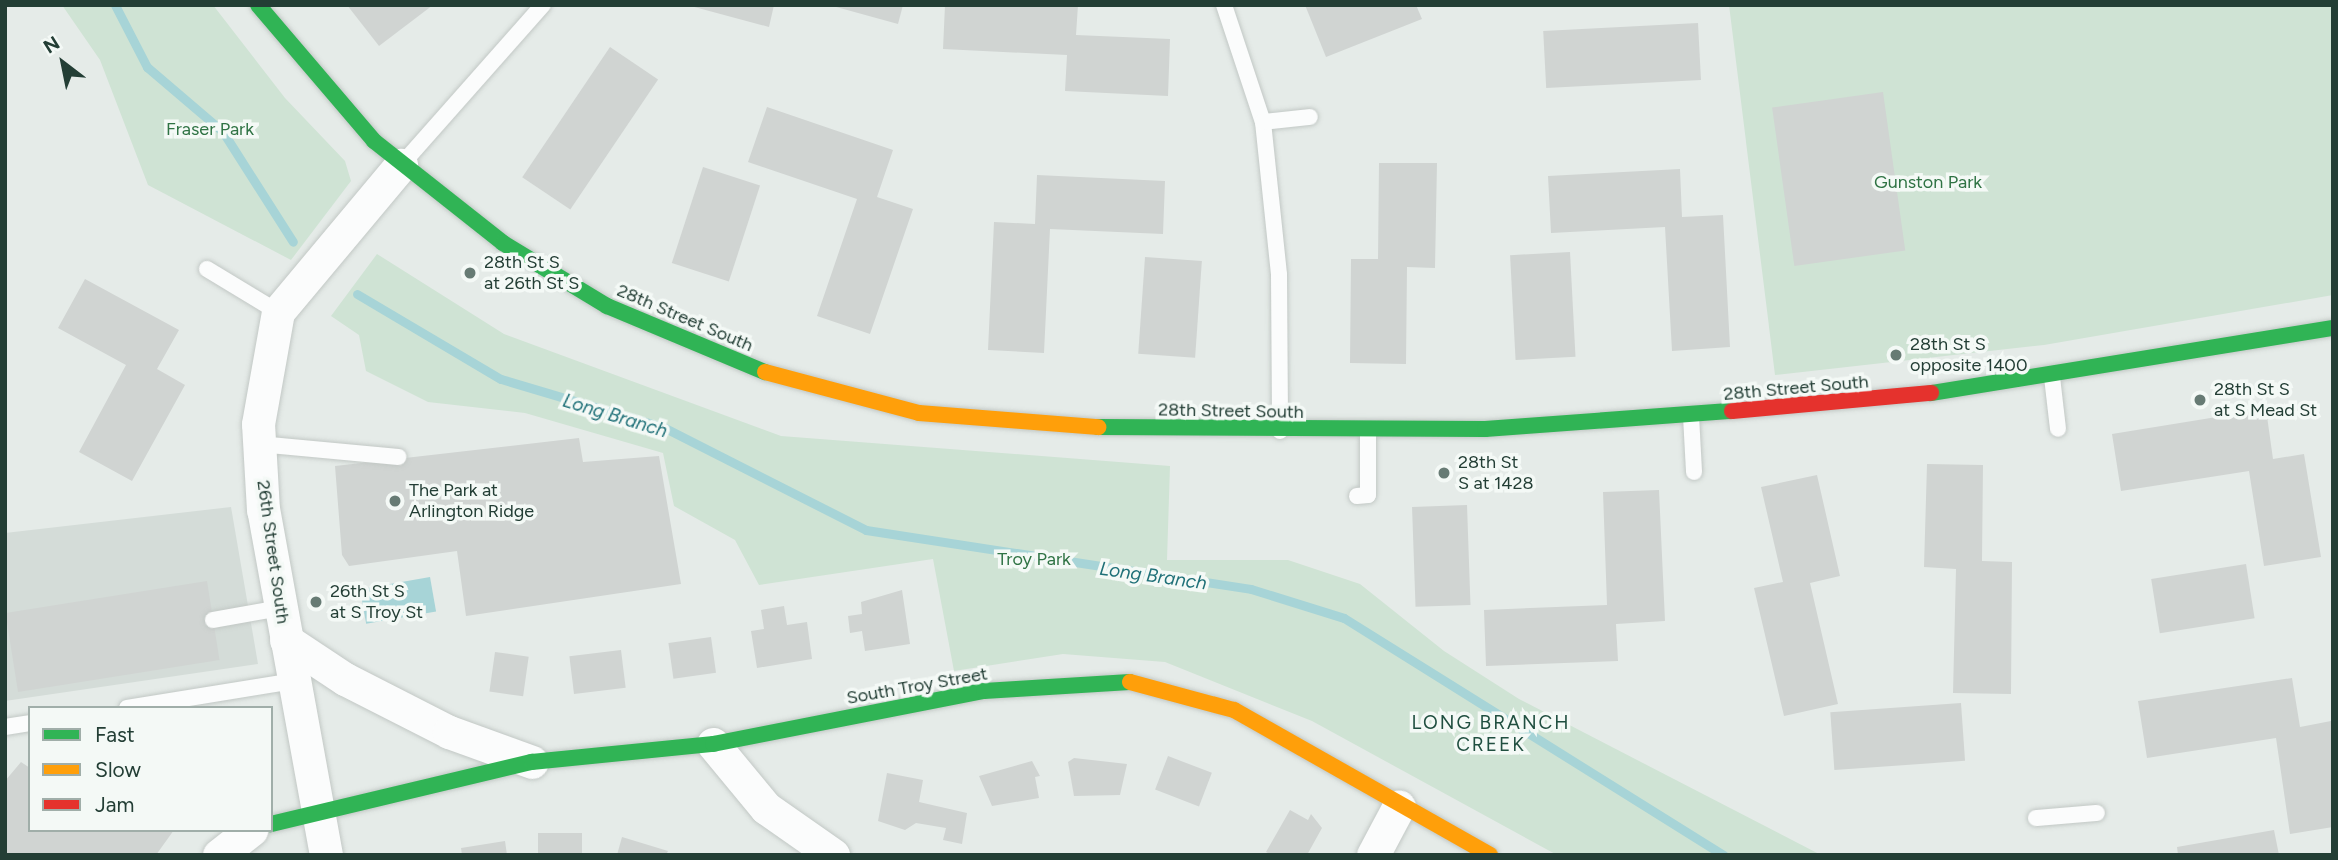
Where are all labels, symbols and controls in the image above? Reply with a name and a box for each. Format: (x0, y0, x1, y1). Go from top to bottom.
north arrow (28, 28, 98, 98)
text: N (39, 31, 64, 58)
park label: Fraser Park (166, 118, 254, 140)
park label: Gunston Park (1874, 171, 1982, 193)
place label: 28th St S at 26th St S (484, 252, 579, 294)
marker: 28th St S at 26th St S (462, 265, 478, 281)
street label: 28th Street South (614, 280, 756, 356)
place label: 28th St S opposite 1400 (1910, 334, 2027, 376)
marker: 28th St S opposite 1400 (1888, 347, 1904, 363)
street label: 28th Street South (1723, 371, 1869, 405)
place label: 28th St S at S Mead St (2214, 379, 2317, 422)
water label: Long Branch (560, 389, 670, 443)
marker: 28th St S at S Mead St (2192, 392, 2208, 408)
street label: 28th Street South (1158, 399, 1304, 423)
place label: 28th St S at 1428 (1458, 452, 1534, 494)
marker: 28th St S at 1428 (1436, 465, 1452, 481)
street label: 26th Street South (252, 479, 294, 625)
place label: The Park at Arlington Ridge (409, 480, 534, 522)
marker: The Park at Arlington Ridge (387, 493, 403, 509)
park label: Troy Park (997, 548, 1071, 570)
water label: Long Branch (1098, 557, 1208, 595)
place label: 26th St S at S Troy St (330, 581, 423, 624)
marker: 26th St S at S Troy St (308, 594, 324, 610)
street label: South Troy Street (845, 663, 989, 709)
legend (28, 706, 273, 832)
district label: LONG BRANCH CREEK (1413, 712, 1569, 756)
text: Fast (95, 722, 135, 747)
text: Slow (95, 757, 141, 782)
text: Jam (95, 792, 134, 817)

